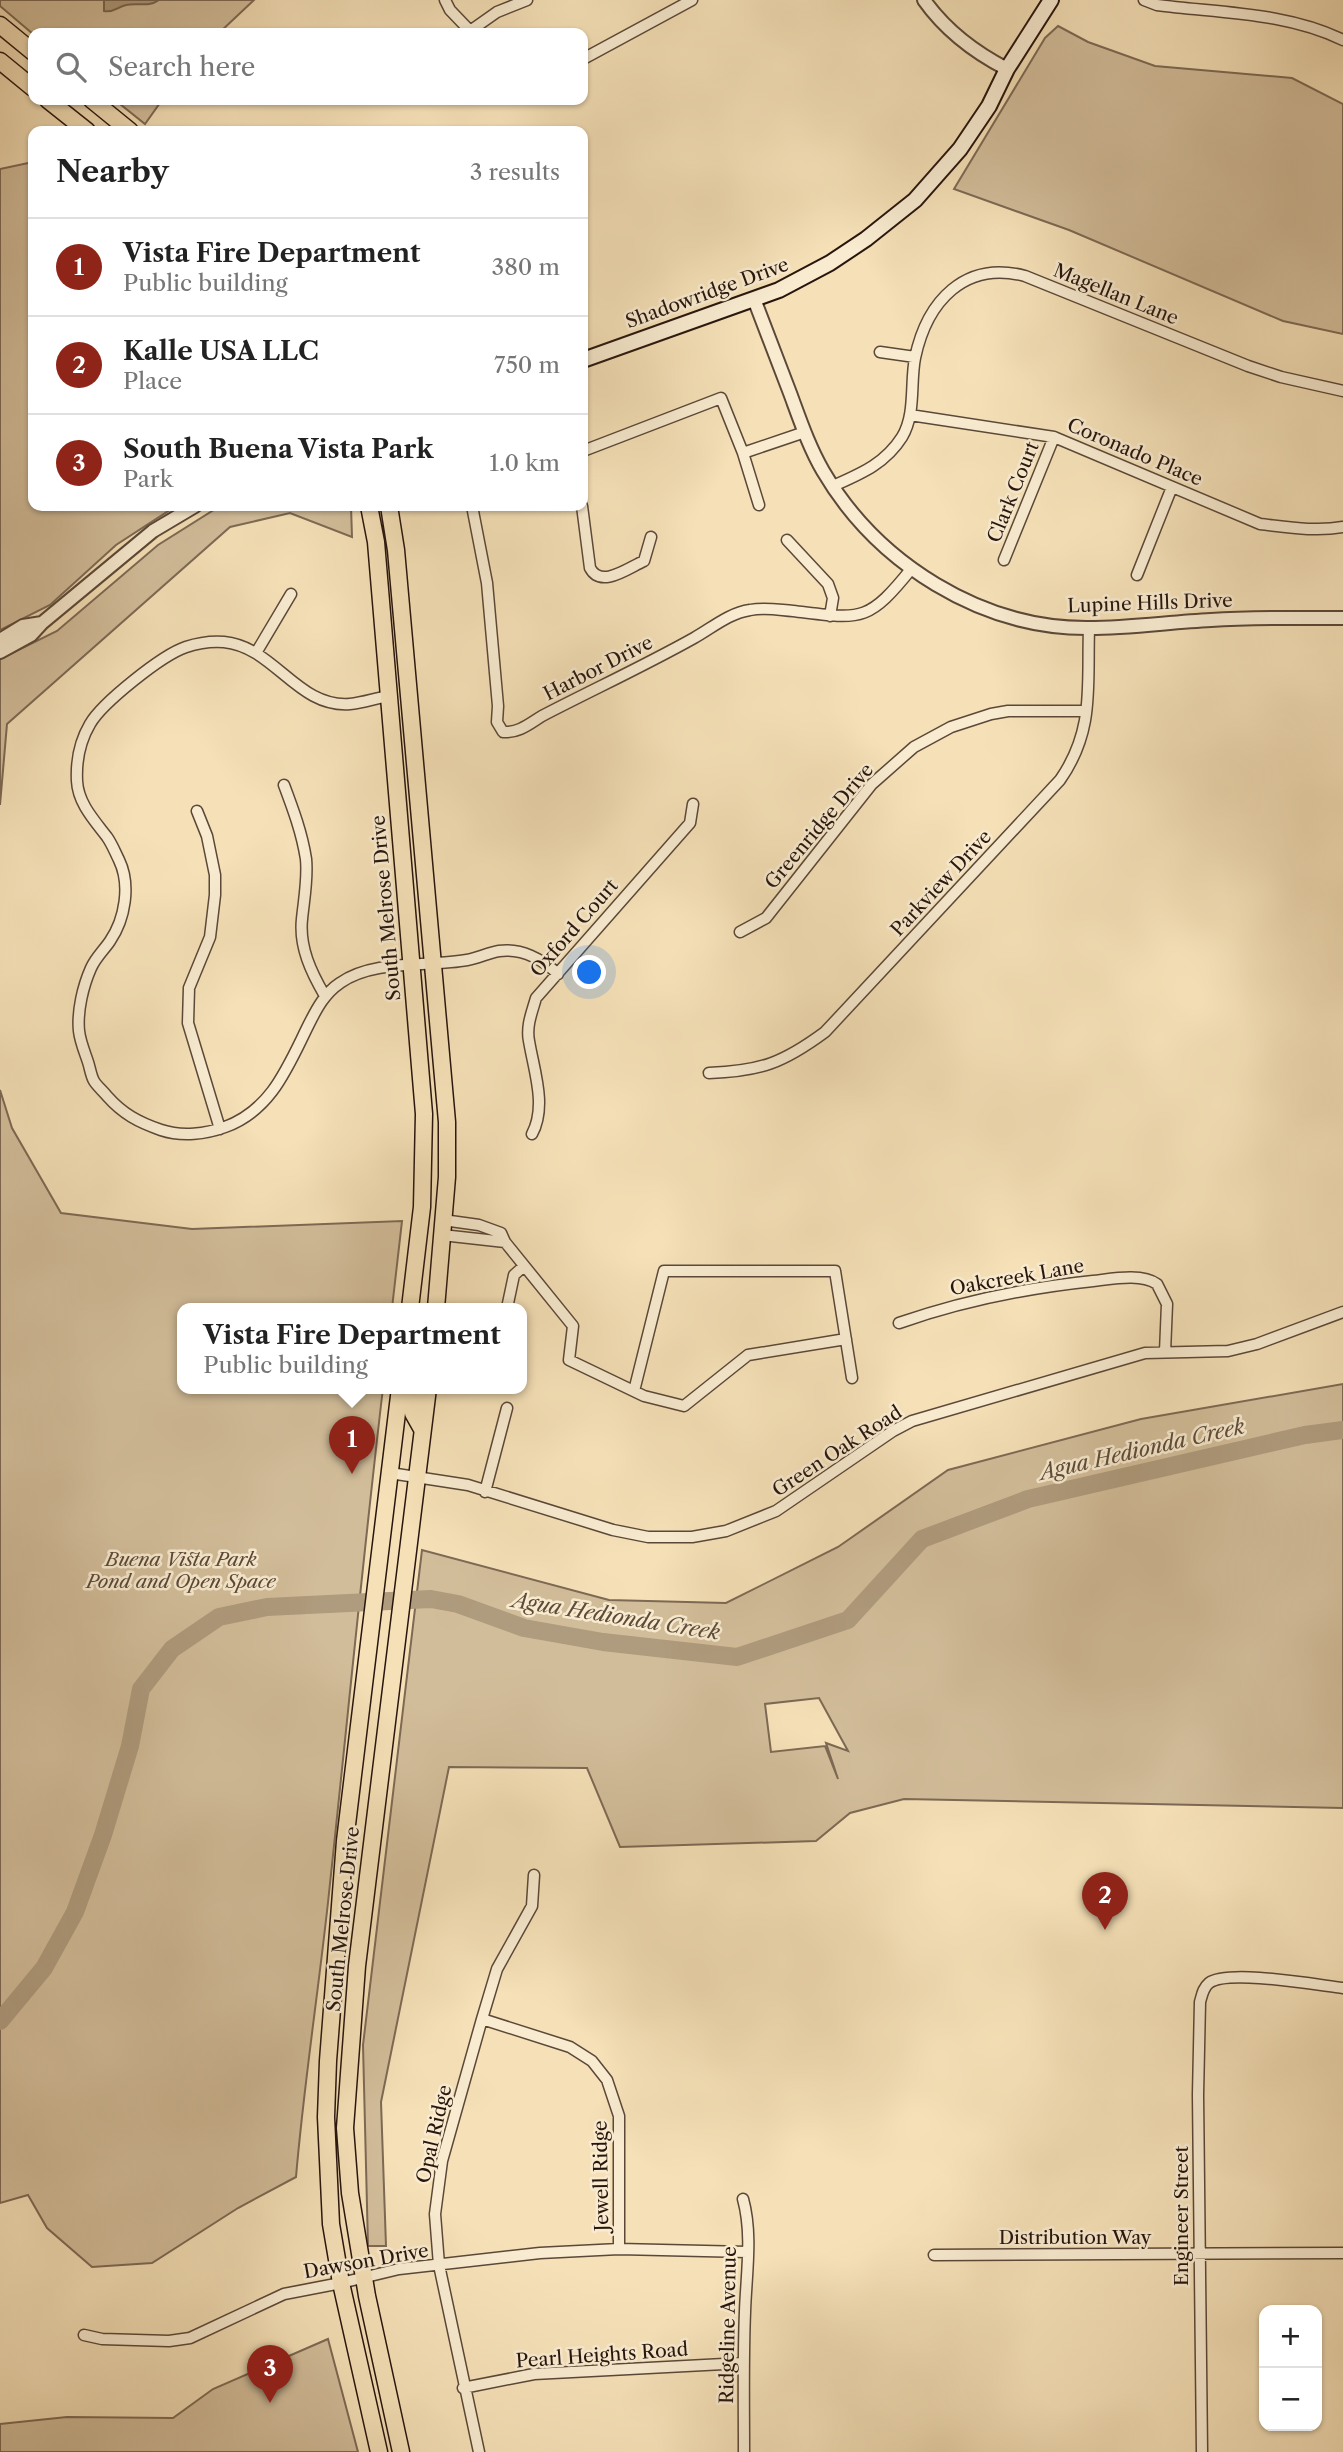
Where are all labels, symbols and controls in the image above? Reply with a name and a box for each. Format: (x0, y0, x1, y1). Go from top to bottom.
search box (28, 28, 588, 105)
icon: search (52, 48, 90, 86)
text: Search here (108, 51, 255, 83)
text: Nearby (56, 153, 169, 190)
text: 3 results (470, 158, 560, 186)
text: Vista Fire Department (123, 237, 421, 269)
text: 1 (74, 253, 84, 281)
text: 380 m (492, 253, 560, 281)
street label: Shadowridge Drive (622, 253, 792, 333)
street label: Magellan Lane (1050, 258, 1182, 330)
text: Public building (123, 269, 288, 297)
text: Kalle USA LLC (123, 335, 319, 367)
text: 2 (72, 351, 86, 379)
text: 750 m (494, 351, 560, 379)
text: Place (123, 367, 182, 395)
street label: Coronado Place (1064, 413, 1206, 491)
text: South Buena Vista Park (123, 433, 433, 465)
street label: Clark Court (982, 438, 1044, 546)
text: 3 (73, 449, 86, 477)
text: 1.0 km (489, 449, 560, 477)
text: Park (123, 465, 173, 493)
street label: Lupine Hills Drive (1067, 589, 1233, 617)
street label: Harbor Drive (540, 631, 656, 705)
street label: Greenridge Drive (760, 759, 878, 893)
street label: South Melrose Drive (366, 814, 406, 1002)
street label: Parkview Drive (886, 825, 996, 941)
street label: Oxford Court (525, 874, 623, 982)
your location (572, 955, 606, 989)
street label: Oakcreek Lane (948, 1254, 1086, 1300)
popup (177, 1303, 527, 1394)
text: Vista Fire Department (203, 1319, 501, 1351)
text: Public building (203, 1351, 368, 1379)
street label: Green Oak Road (768, 1400, 906, 1501)
water label: Agua Hedionda Creek (1034, 1413, 1247, 1485)
pin: 1 (329, 1416, 375, 1474)
park label: Buena Vista Park Pond and Open Space (84, 1548, 277, 1593)
water label: Agua Hedionda Creek (507, 1587, 722, 1645)
street label: South Melrose Drive (322, 1825, 364, 2013)
pin: 2 (1082, 1872, 1128, 1930)
street label: Opal Ridge (412, 2083, 456, 2185)
street label: Jewell Ridge (589, 2120, 614, 2235)
street label: Engineer Street (1170, 2145, 1193, 2286)
street label: Distribution Way (999, 2226, 1152, 2249)
street label: Dawson Drive (302, 2239, 430, 2283)
street label: Ridgeline Avenue (715, 2246, 741, 2404)
map controls (1259, 2305, 1322, 2431)
button: + (1259, 2305, 1322, 2368)
street label: Pearl Heights Road (515, 2337, 689, 2372)
pin: 3 (247, 2345, 293, 2403)
button: − (1259, 2368, 1322, 2431)

